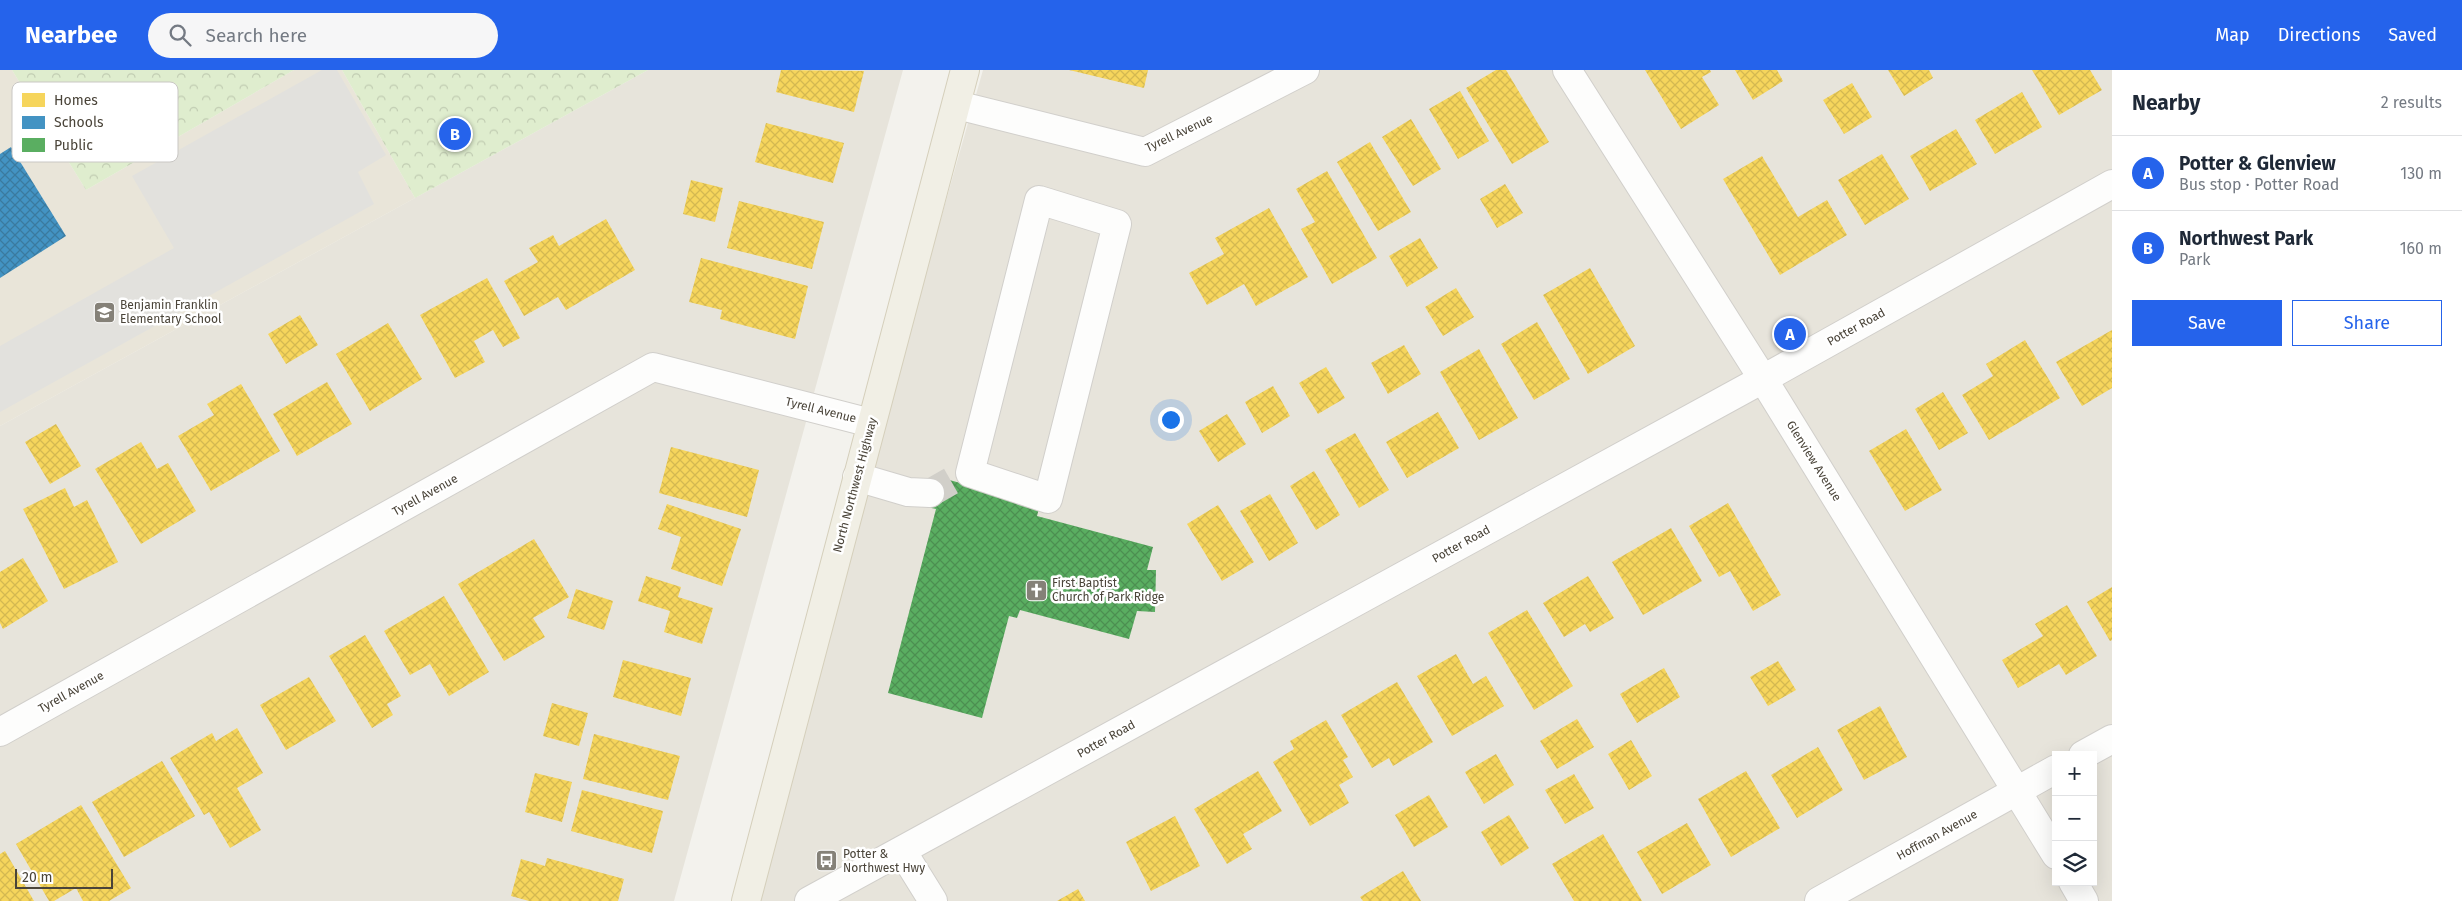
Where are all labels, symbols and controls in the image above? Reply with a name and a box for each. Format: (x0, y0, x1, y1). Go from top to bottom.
search box (148, 13, 498, 58)
text: Nearbee (25, 21, 118, 49)
icon: search (166, 21, 194, 49)
text: Search here (206, 24, 307, 47)
text: Map (2215, 24, 2250, 46)
text: Directions (2278, 24, 2360, 46)
text: Saved (2388, 24, 2437, 46)
legend (12, 82, 178, 162)
text: Nearby (2132, 90, 2200, 116)
text: Homes (54, 92, 98, 109)
text: 2 results (2381, 93, 2442, 112)
street label: Tyrell Avenue (1143, 111, 1215, 155)
text: Schools (54, 114, 104, 131)
pin: B (439, 115, 471, 153)
text: Public (54, 137, 93, 154)
text: Potter & Glenview (2179, 152, 2336, 175)
text: A (2143, 164, 2153, 183)
text: 130 m (2400, 164, 2442, 183)
text: Bus stop · Potter Road (2179, 175, 2339, 194)
text: Northwest Park (2179, 227, 2313, 250)
text: B (2143, 239, 2153, 258)
text: 160 m (2400, 239, 2442, 258)
text: Park (2179, 250, 2211, 269)
place label: Benjamin Franklin Elementary School (120, 298, 222, 326)
school or university icon: Benjamin Franklin Elementary School (92, 300, 116, 324)
button: Save (2132, 300, 2282, 346)
button: Share (2292, 300, 2442, 346)
street label: Potter Road (1825, 305, 1887, 349)
pin: A (1774, 315, 1806, 353)
street label: Tyrell Avenue (784, 394, 858, 426)
your location (1158, 407, 1184, 433)
street label: North Northwest Highway (830, 416, 880, 554)
street label: Glenview Avenue (1784, 418, 1844, 504)
street label: Tyrell Avenue (390, 471, 460, 519)
street label: Potter Road (1430, 522, 1492, 566)
place label: First Baptist Church of Park Ridge (1052, 576, 1164, 604)
church icon: First Baptist Church of Park Ridge (1024, 578, 1048, 602)
street label: Tyrell Avenue (36, 668, 106, 716)
street label: Potter Road (1075, 717, 1137, 761)
map controls (2052, 751, 2097, 886)
button: + (2052, 751, 2097, 796)
button: − (2052, 796, 2097, 841)
street label: Hoffman Avenue (1894, 807, 1980, 863)
button: layers (2052, 841, 2097, 886)
place label: Potter & Northwest Hwy (843, 847, 925, 875)
bus stop icon: Potter & Northwest Hwy (815, 849, 839, 873)
scale bar (15, 866, 112, 889)
text: 20 m (22, 869, 52, 886)

